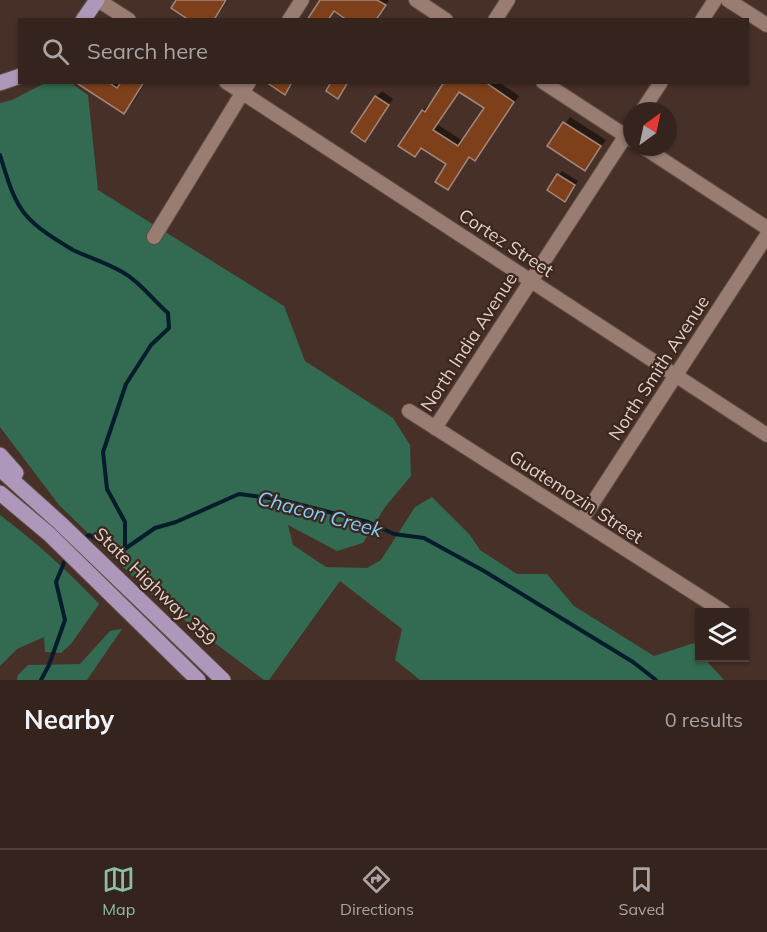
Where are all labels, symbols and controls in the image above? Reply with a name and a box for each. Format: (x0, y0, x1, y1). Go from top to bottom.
search box (18, 18, 749, 84)
icon: search (39, 35, 72, 68)
text: Search here (87, 37, 208, 65)
north arrow (623, 102, 677, 156)
street label: Cortez Street (454, 203, 558, 282)
street label: North India Avenue (415, 268, 522, 415)
street label: North Smith Avenue (603, 291, 714, 444)
street label: Guatemozin Street (505, 445, 648, 548)
water label: Chacon Creek (255, 485, 386, 542)
street label: State Highway 359 (89, 522, 221, 651)
map controls (695, 608, 749, 662)
button: layers (695, 608, 749, 662)
text: Nearby (24, 703, 114, 736)
text: 0 results (665, 707, 743, 732)
tab: Map (102, 863, 135, 919)
tab: Directions (340, 863, 414, 919)
tab: Saved (619, 863, 665, 919)

